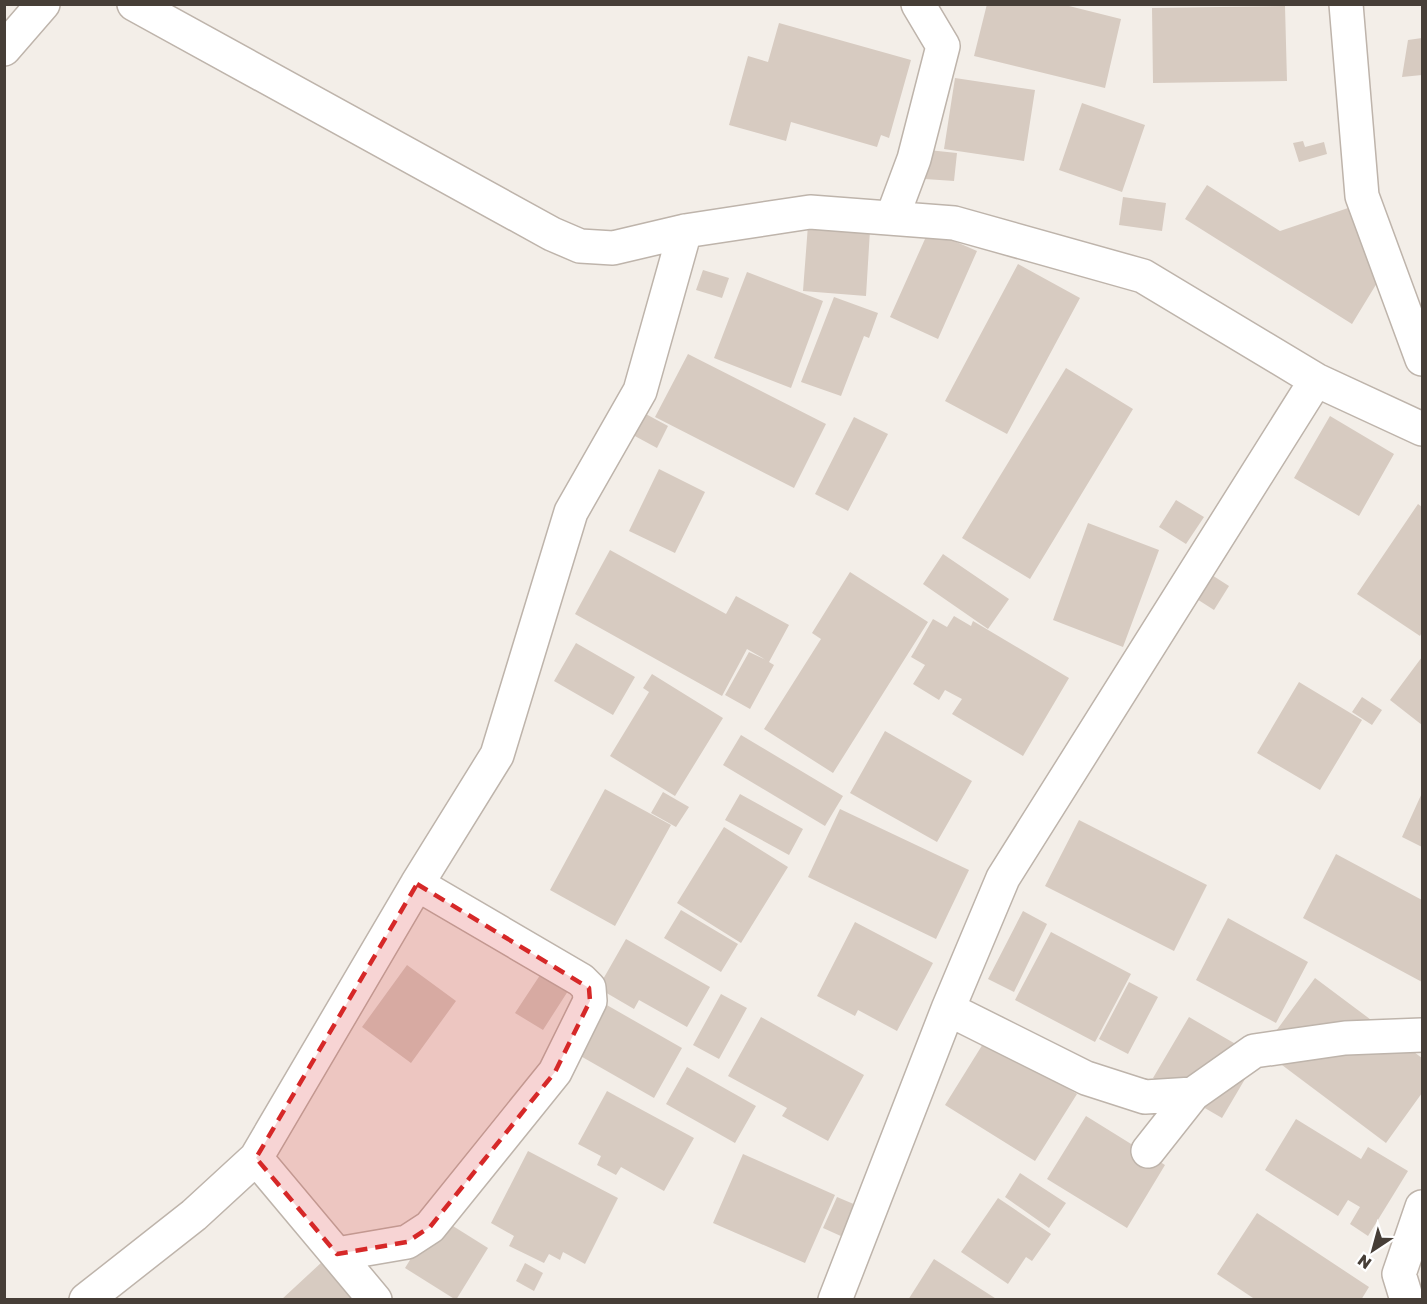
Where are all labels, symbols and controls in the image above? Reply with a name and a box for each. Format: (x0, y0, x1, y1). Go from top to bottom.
north arrow (1343, 1220, 1403, 1280)
text: N (1353, 1250, 1375, 1274)

